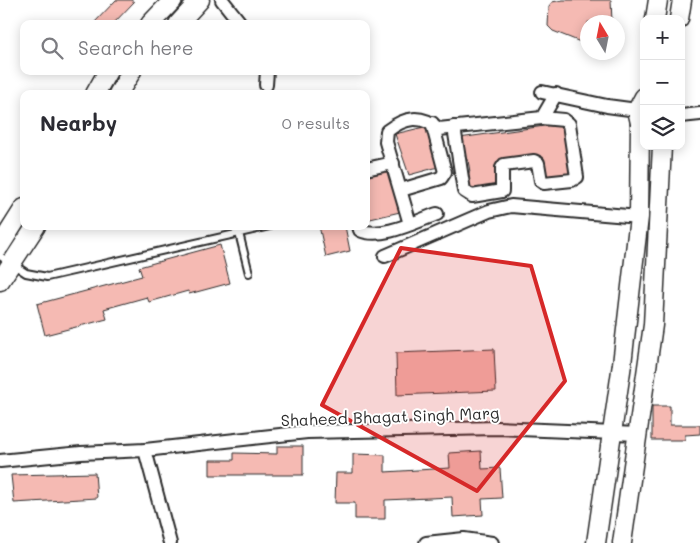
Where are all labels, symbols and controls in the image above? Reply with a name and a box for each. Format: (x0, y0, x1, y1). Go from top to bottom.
north arrow (580, 15, 625, 60)
map controls (640, 15, 685, 150)
button: + (640, 15, 685, 60)
search box (20, 20, 370, 75)
icon: search (38, 34, 66, 62)
text: Search here (78, 35, 194, 60)
button: − (640, 60, 685, 105)
button: layers (640, 105, 685, 150)
text: Nearby (40, 109, 117, 136)
text: 0 results (282, 112, 350, 133)
street label: Shaheed Bhagat Singh Marg (280, 402, 500, 430)

